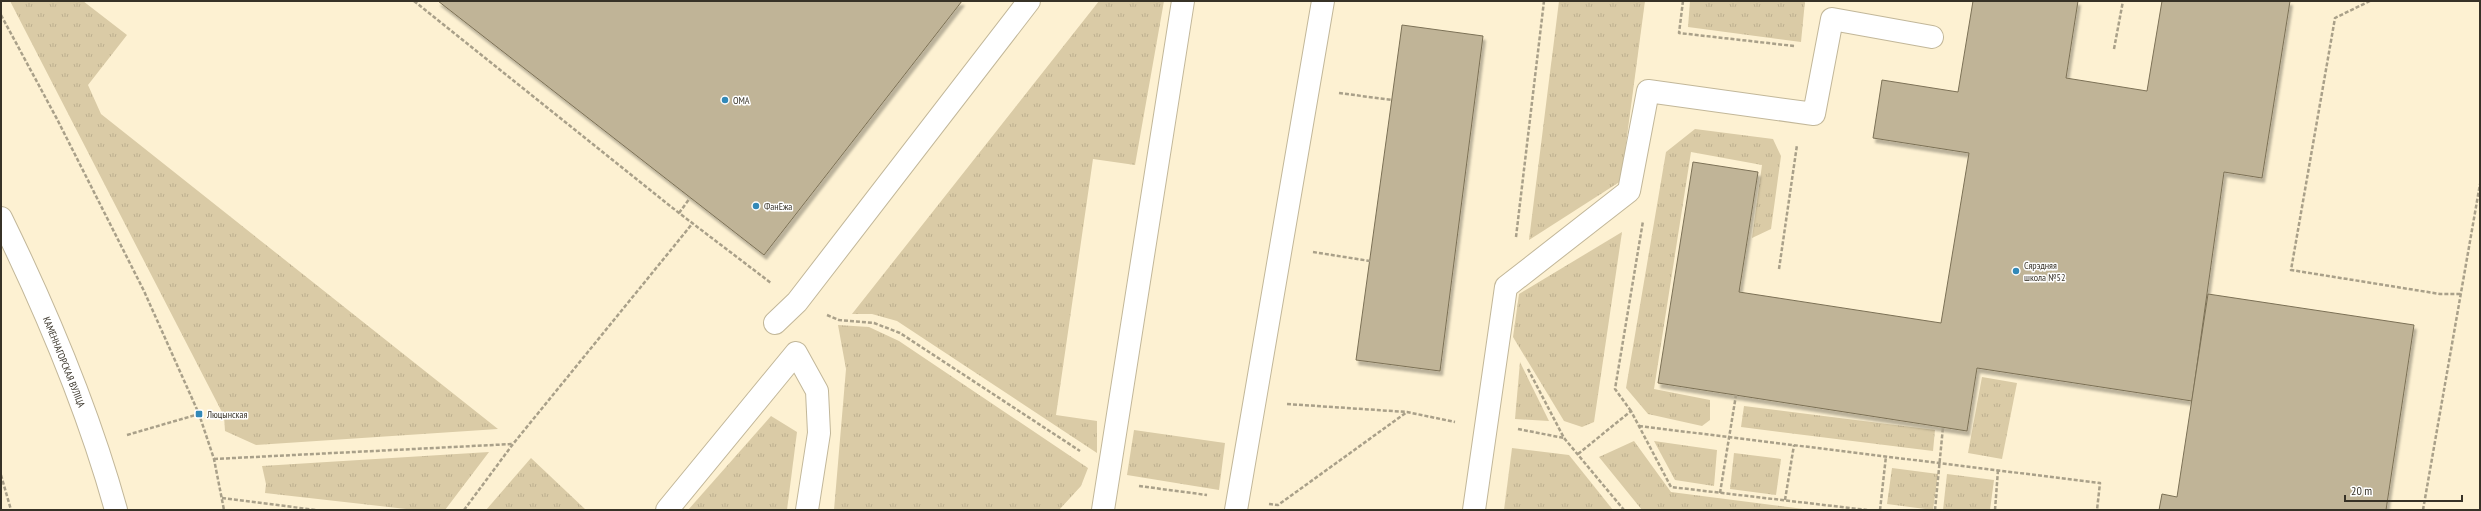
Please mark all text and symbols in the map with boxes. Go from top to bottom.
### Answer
place label: ОМА [733,94,750,107]
marker: ОМА [720,95,730,105]
place label: ФанЕжа [764,200,792,213]
marker: ФанЕжа [751,201,761,211]
place label: Сярэдняя школа №52 [2024,259,2066,284]
marker: Сярэдняя школа №52 [2011,266,2021,276]
street label: КАМЕННАГОРСКАЯ ВУЛІЦА [40,315,88,410]
place label: Люцынская [206,408,247,421]
marker: Люцынская [194,409,204,419]
scale bar [2345,477,2462,503]
text: 20 m [2351,483,2372,498]

